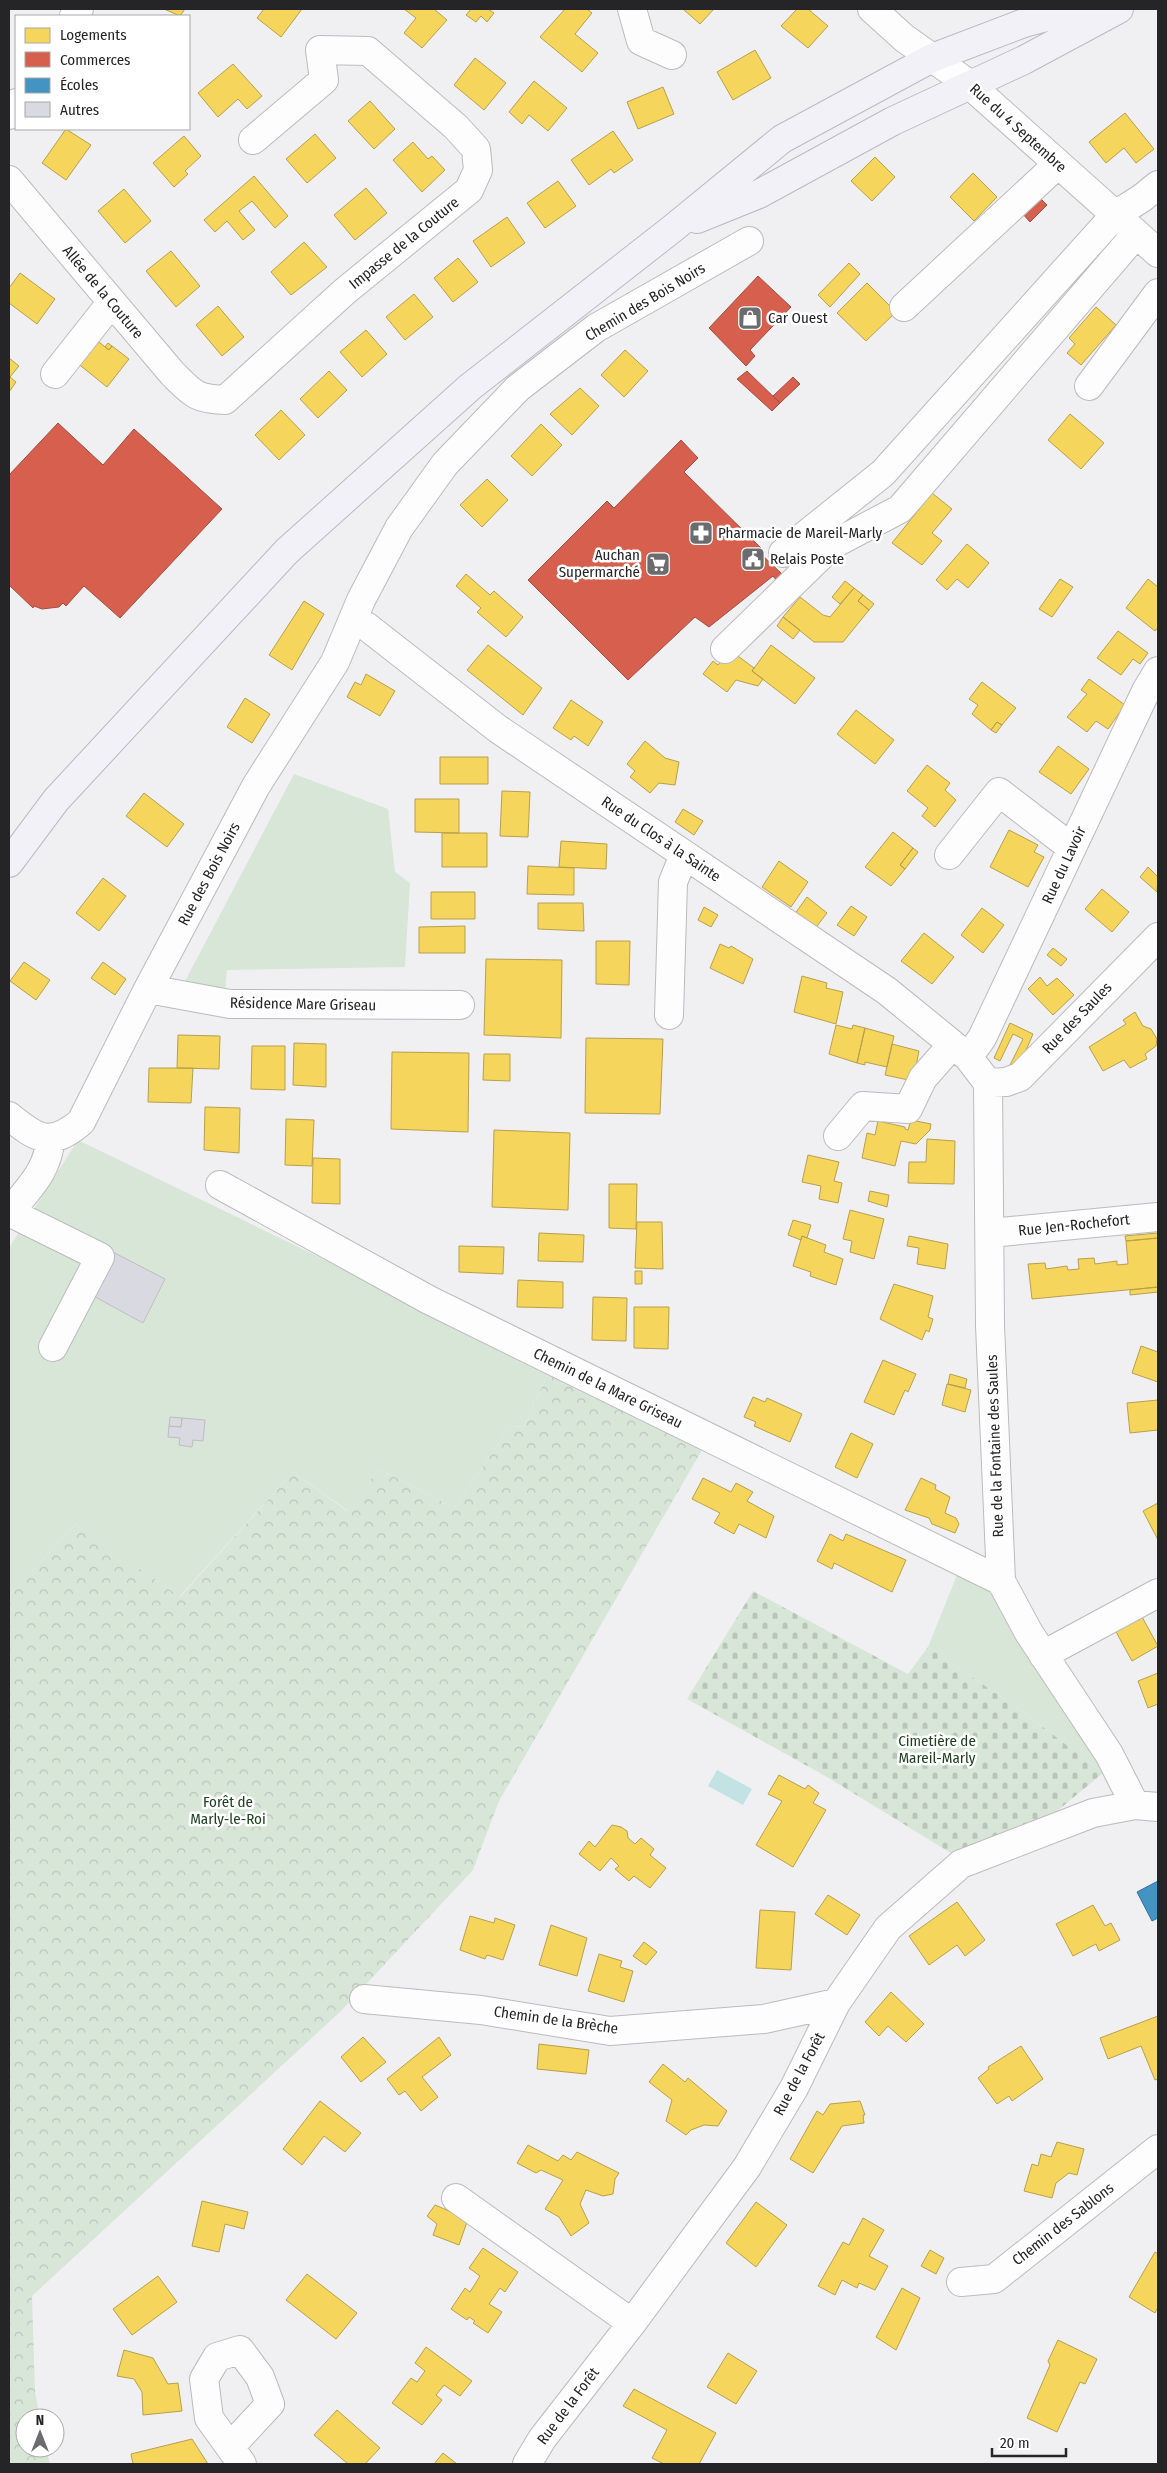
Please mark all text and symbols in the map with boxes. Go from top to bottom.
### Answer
legend [15,15,190,130]
text: Logements [60,26,127,44]
text: Commerces [60,51,130,69]
text: Écoles [60,76,98,94]
street label: Rue du 4 Septembre [966,80,1070,176]
text: Autres [60,101,99,119]
street label: Impasse de la Couture [346,193,462,293]
street label: Allée de la Couture [59,242,147,342]
street label: Chemin des Bois Noirs [582,259,708,345]
shop icon: Car Ouest [737,305,763,331]
place label: Car Ouest [768,309,828,327]
pharmacy icon: Pharmacie de Mareil-Marly [688,520,714,546]
place label: Pharmacie de Mareil-Marly [718,524,882,542]
place label: Auchan Supermarché [559,546,640,581]
public building icon: Relais Poste [740,546,766,572]
place label: Relais Poste [770,550,844,568]
supermarket icon: Auchan Supermarché [645,551,671,577]
street label: Rue du Clos à la Sainte [598,792,724,886]
street label: Rue des Bois Noirs [174,819,244,929]
street label: Rue du Lavoir [1038,823,1090,907]
street label: Rue des Saules [1038,978,1116,1058]
street label: Résidence Mare Griseau [230,994,376,1014]
street label: Rue Jen-Rochefort [1017,1210,1131,1240]
street label: Chemin de la Mare Griseau [531,1344,685,1432]
street label: Rue de la Fontaine des Saules [983,1354,1007,1538]
park label: Cimetière de Mareil-Marly [898,1732,976,1767]
park label: Forêt de Marly-le-Roi [190,1793,266,1828]
street label: Chemin de la Brèche [493,2002,619,2038]
street label: Rue de la Forêt [770,2029,829,2119]
street label: Chemin des Sablons [1009,2179,1117,2269]
street label: Rue de la Forêt [533,2364,603,2448]
north arrow [15,2408,65,2458]
text: N [36,2412,44,2429]
scale bar [992,2426,1066,2458]
text: 20 m [1000,2434,1030,2452]

